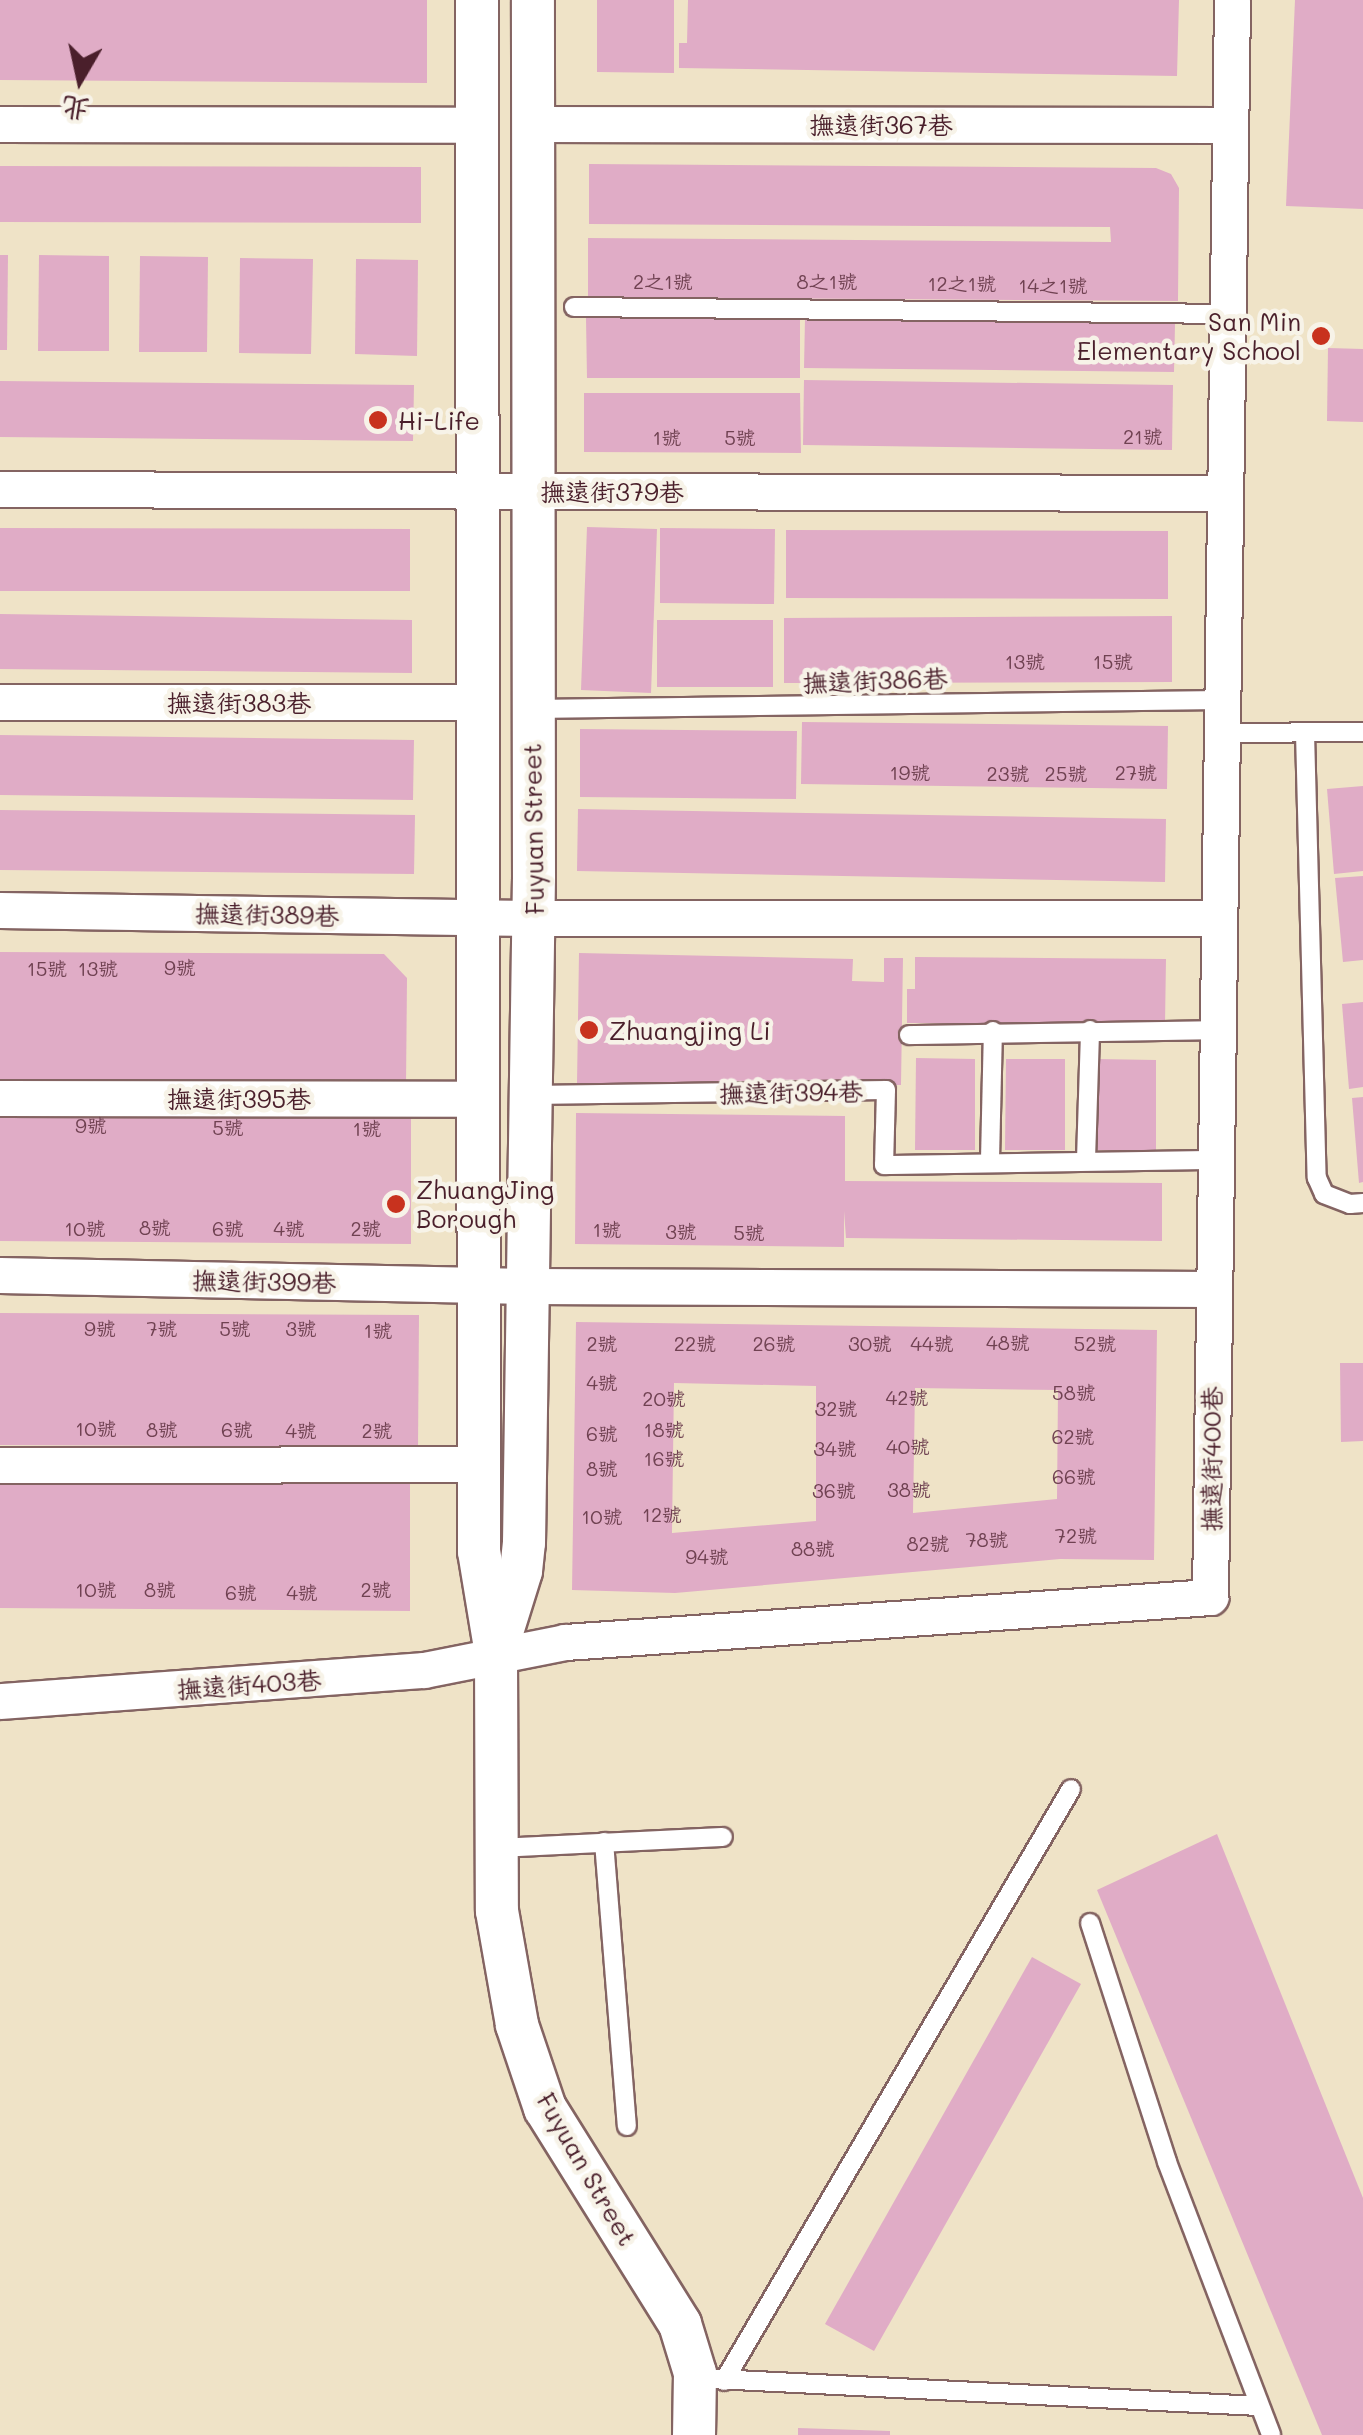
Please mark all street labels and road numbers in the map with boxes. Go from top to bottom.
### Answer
street label: 撫遠街367巷 [809,109,953,139]
street label: 撫遠街379巷 [540,476,684,506]
street label: 撫遠街386巷 [802,662,948,698]
street label: 撫遠街383巷 [167,687,311,717]
street label: Fuyuan Street [517,743,549,915]
street label: 撫遠街389巷 [194,898,340,930]
street label: 撫遠街394巷 [719,1076,863,1108]
street label: 撫遠街395巷 [167,1083,311,1113]
street label: 撫遠街399巷 [192,1265,336,1297]
street label: 撫遠街400巷 [1196,1386,1226,1532]
street label: 撫遠街403巷 [176,1664,322,1704]
street label: Fuyuan Street [531,2087,643,2251]

